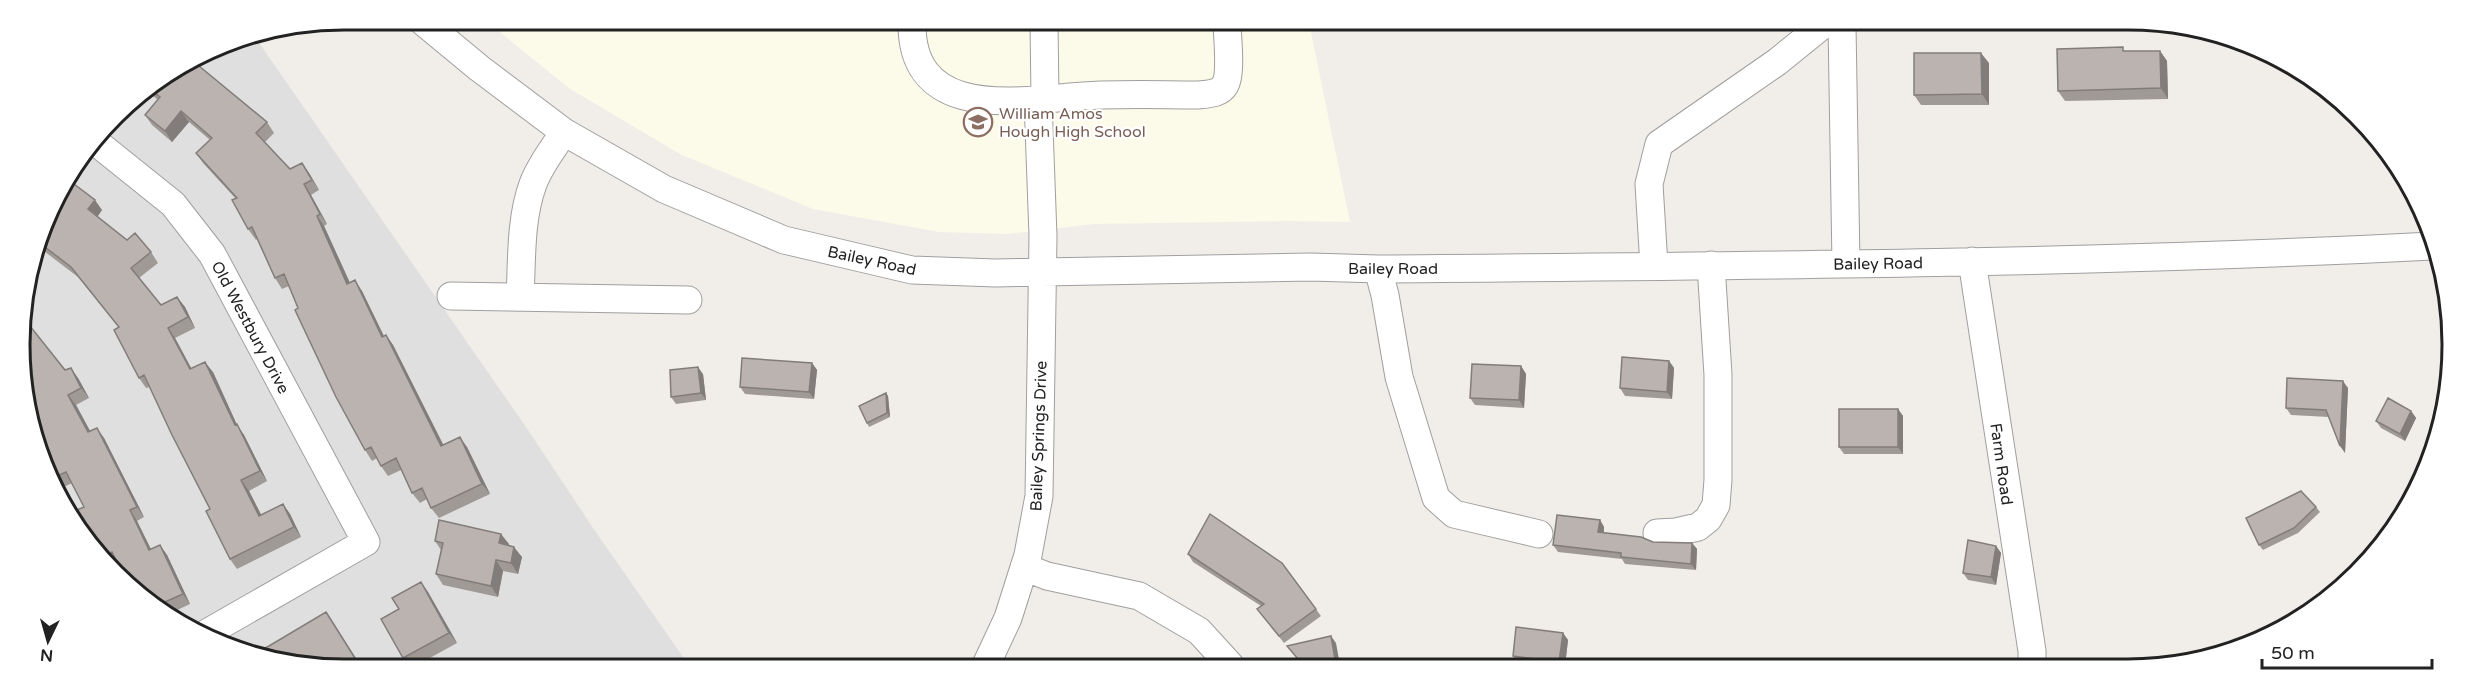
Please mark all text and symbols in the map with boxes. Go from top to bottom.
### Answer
place label: William Amos Hough High School [999,104,1146,142]
school or university icon: William Amos Hough High School [962,106,994,138]
street label: Bailey Road [826,242,918,280]
street label: Bailey Road [1833,253,1923,275]
street label: Old Westbury Drive [207,258,294,397]
street label: Bailey Road [1348,259,1438,279]
street label: Bailey Springs Drive [1026,360,1052,512]
street label: Farm Road [1985,422,2017,506]
north arrow [18,611,78,671]
scale bar [2262,632,2432,670]
text: 50 m [2271,642,2315,664]
text: N [40,644,54,665]

